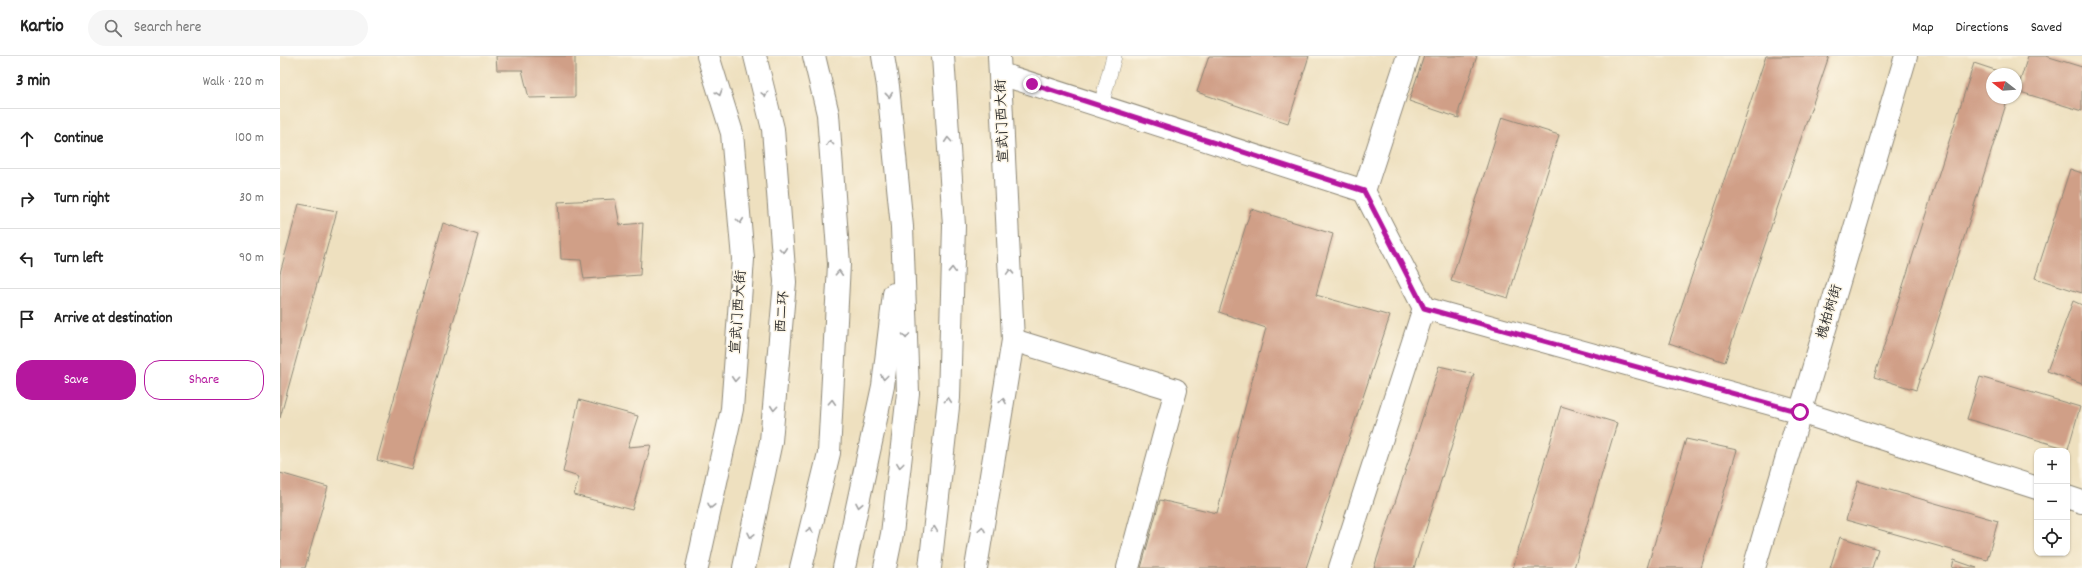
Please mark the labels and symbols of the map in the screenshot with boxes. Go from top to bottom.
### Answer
north arrow [1986,68,2022,104]
route end [1023,75,1041,93]
street label: 宣武门西大街 [992,79,1014,163]
one-way arrow [714,90,723,97]
one-way arrow [760,91,768,97]
one-way arrow [884,91,893,98]
one-way arrow [944,137,953,143]
one-way arrow [826,140,835,146]
one-way arrow [735,218,744,224]
one-way arrow [778,247,787,253]
one-way arrow [948,267,957,273]
street label: 宣武门西大街 [726,269,752,355]
one-way arrow [1006,269,1014,275]
one-way arrow [834,270,843,276]
street label: 槐柏树街 [1812,282,1848,342]
street label: 西二环 [771,290,795,334]
one-way arrow [902,333,910,339]
one-way arrow [880,374,889,380]
one-way arrow [730,376,739,382]
one-way arrow [944,397,953,403]
one-way arrow [998,398,1007,404]
one-way arrow [827,399,836,405]
route start [1791,403,1809,421]
one-way arrow [769,405,778,411]
one-way arrow [896,462,905,468]
one-way arrow [855,502,863,508]
one-way arrow [707,503,715,509]
one-way arrow [930,526,939,532]
one-way arrow [977,526,986,533]
one-way arrow [806,527,814,533]
one-way arrow [747,532,755,539]

